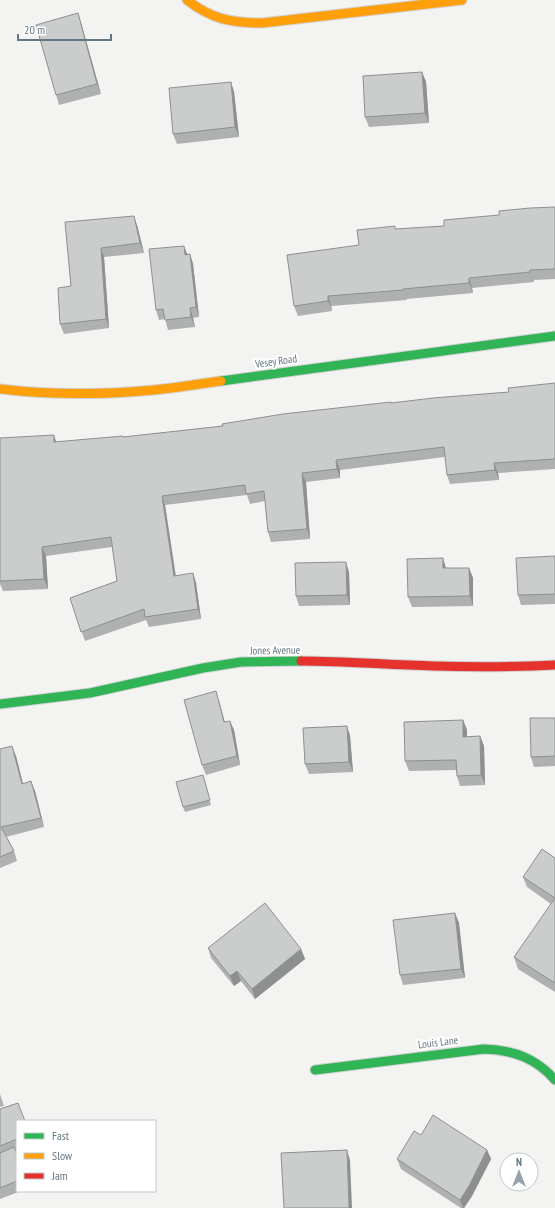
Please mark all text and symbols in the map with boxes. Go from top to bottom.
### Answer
scale bar [18,16,111,42]
text: 20 m [24,22,45,37]
street label: Vesey Road [253,351,298,371]
street label: Jones Avenue [249,643,301,657]
street label: Louis Lane [417,1033,459,1051]
legend [16,1120,156,1192]
text: Fast [52,1128,70,1143]
text: Slow [52,1148,73,1163]
north arrow [499,1152,539,1192]
text: N [516,1155,522,1169]
text: Jam [51,1168,68,1183]

